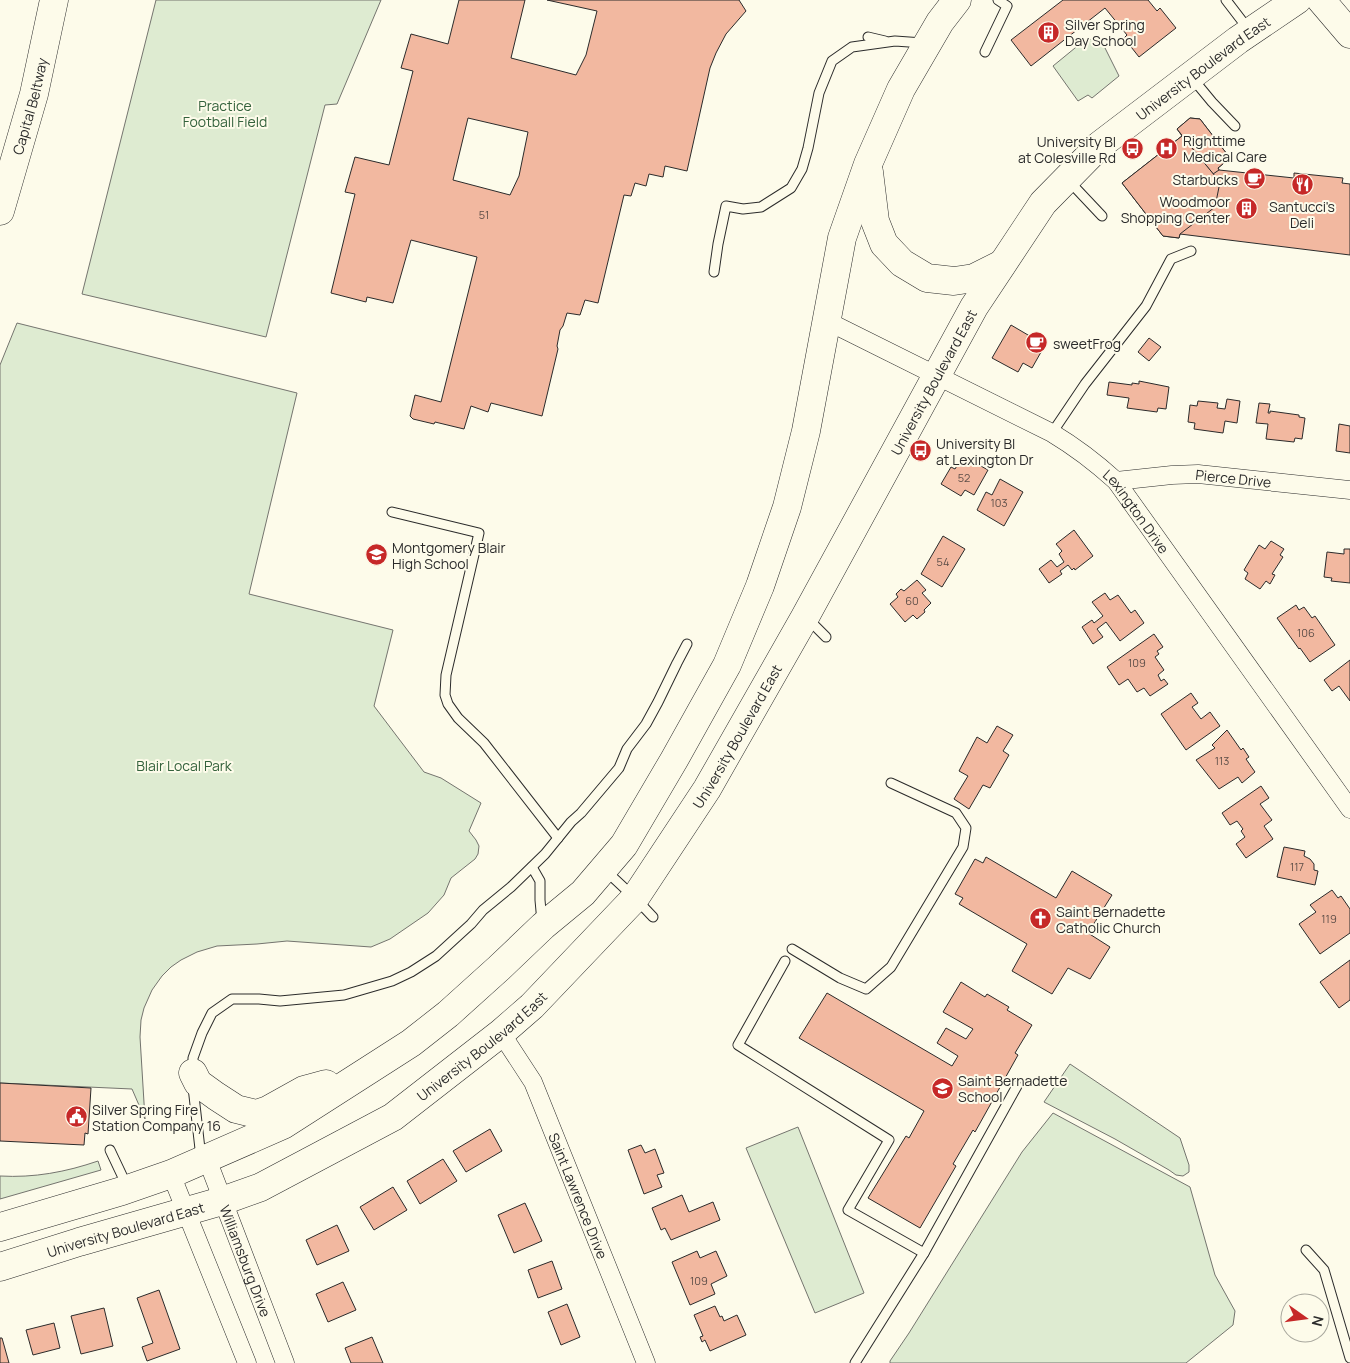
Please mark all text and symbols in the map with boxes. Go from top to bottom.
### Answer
street label: University Boulevard East [1132,11,1274,124]
place label: Silver Spring Day School [1065,15,1145,50]
building icon: Silver Spring Day School [1037,20,1061,44]
street label: Capital Beltway [7,55,51,157]
park label: Practice Football Field [183,96,267,131]
place label: Righttime Medical Care [1183,131,1267,166]
place label: University Bl at Colesville Rd [1018,132,1116,167]
hospital icon: Righttime Medical Care [1155,136,1179,160]
bus stop icon: University Bl at Colesville Rd [1120,137,1144,161]
cafe icon: Starbucks [1242,167,1266,191]
place label: Starbucks [1172,170,1238,189]
restaurant icon: Santucci's Deli [1290,172,1314,196]
place label: Woodmoor Shopping Center [1121,192,1230,227]
building icon: Woodmoor Shopping Center [1234,197,1258,221]
place label: Santucci's Deli [1269,197,1335,232]
house number: 51 [479,207,489,222]
street label: University Boulevard East [886,305,981,458]
cafe icon: sweetFrog [1025,331,1049,355]
place label: sweetFrog [1053,334,1121,353]
place label: University Bl at Lexington Dr [936,434,1034,469]
bus stop icon: University Bl at Lexington Dr [908,439,932,463]
street label: Pierce Drive [1195,464,1272,491]
street label: Lexington Drive [1099,465,1174,557]
house number: 52 [958,470,970,485]
house number: 103 [990,495,1008,510]
place label: Montgomery Blair High School [392,538,506,573]
school or university icon: Montgomery Blair High School [364,543,388,567]
house number: 54 [937,554,949,569]
house number: 60 [905,593,919,608]
house number: 106 [1297,625,1315,640]
house number: 109 [1128,655,1146,670]
street label: University Boulevard East [688,660,786,812]
house number: 113 [1215,753,1229,768]
park label: Blair Local Park [136,756,233,775]
house number: 117 [1290,859,1304,874]
place label: Saint Bernadette Catholic Church [1056,902,1165,937]
church icon: Saint Bernadette Catholic Church [1028,907,1052,931]
house number: 119 [1321,911,1337,926]
street label: University Boulevard East [412,987,551,1105]
place label: Saint Bernadette School [958,1071,1067,1106]
school or university icon: Saint Bernadette School [930,1076,954,1100]
place label: Silver Spring Fire Station Company 16 [92,1100,221,1135]
public building icon: Silver Spring Fire Station Company 16 [64,1105,88,1129]
street label: Saint Lawrence Drive [545,1130,613,1262]
street label: University Boulevard East [44,1197,207,1261]
street label: Williamsburg Drive [216,1202,276,1319]
house number: 109 [690,1273,708,1288]
north arrow [1280,1293,1330,1343]
text: N [1308,1314,1329,1328]

